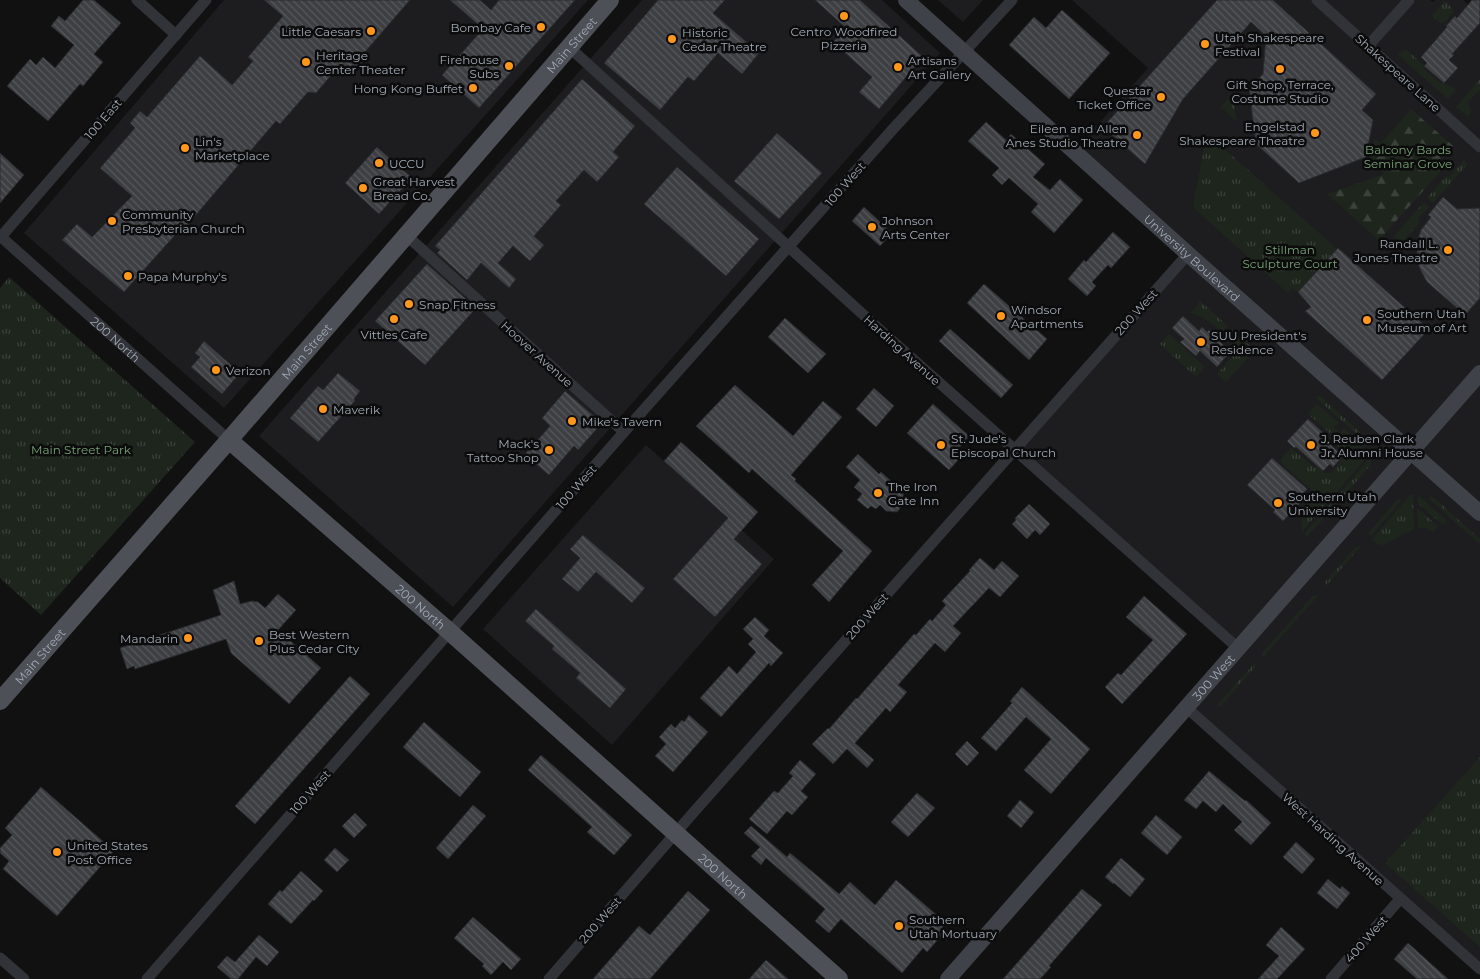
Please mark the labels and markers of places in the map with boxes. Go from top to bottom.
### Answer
marker: Centro Woodfired Pizzeria [838,10,850,22]
place label: Bombay Cafe [450,20,531,35]
marker: Bombay Cafe [535,21,547,33]
place label: Little Caesars [281,24,361,39]
place label: Centro Woodfired Pizzeria [791,24,897,53]
marker: Little Caesars [365,25,377,37]
place label: Historic Cedar Theatre [682,25,767,54]
place label: Utah Shakespeare Festival [1215,30,1324,59]
marker: Historic Cedar Theatre [666,33,678,45]
marker: Utah Shakespeare Festival [1199,38,1211,50]
place label: Heritage Center Theater [316,48,405,77]
place label: Firehouse Subs [439,52,499,81]
place label: Artisans Art Gallery [908,53,971,82]
marker: Heritage Center Theater [300,56,312,68]
marker: Firehouse Subs [503,60,515,72]
marker: Artisans Art Gallery [892,61,904,73]
marker: Gift Shop, Terrace, Costume Studio [1274,63,1286,75]
place label: Gift Shop, Terrace, Costume Studio [1226,77,1334,106]
place label: Hong Kong Buffet [354,81,463,96]
marker: Hong Kong Buffet [467,82,479,94]
place label: Questar Ticket Office [1077,83,1151,112]
marker: Questar Ticket Office [1155,91,1167,103]
place label: Engelstad Shakespeare Theatre [1179,119,1305,148]
place label: Eileen and Allen Anes Studio Theatre [1006,121,1127,150]
marker: Engelstad Shakespeare Theatre [1309,127,1321,139]
marker: Eileen and Allen Anes Studio Theatre [1131,129,1143,141]
place label: Lin's Marketplace [195,134,270,163]
marker: Lin's Marketplace [179,142,191,154]
place label: UCCU [389,156,425,171]
marker: UCCU [373,157,385,169]
place label: Great Harvest Bread Co. [373,174,455,203]
marker: Great Harvest Bread Co. [357,182,369,194]
place label: Community Presbyterian Church [122,207,245,236]
place label: Johnson Arts Center [881,213,950,242]
marker: Community Presbyterian Church [106,215,118,227]
marker: Johnson Arts Center [866,221,878,233]
place label: Randall L. Jones Theatre [1353,236,1438,265]
marker: Randall L. Jones Theatre [1442,244,1454,256]
place label: Papa Murphy's [138,269,227,284]
marker: Papa Murphy's [122,270,134,282]
place label: Snap Fitness [419,297,496,312]
marker: Snap Fitness [403,298,415,310]
place label: Windsor Apartments [1011,302,1084,331]
place label: Southern Utah Museum of Art [1377,306,1467,335]
marker: Windsor Apartments [995,310,1007,322]
marker: Vittles Cafe [388,313,400,325]
marker: Southern Utah Museum of Art [1361,314,1373,326]
place label: Vittles Cafe [360,327,428,342]
place label: SUU President's Residence [1211,328,1307,357]
marker: SUU President's Residence [1195,336,1207,348]
place label: Verizon [226,363,271,378]
marker: Verizon [210,364,222,376]
place label: Maverik [333,402,381,417]
marker: Maverik [317,403,329,415]
place label: Mike's Tavern [582,414,662,429]
marker: Mike's Tavern [566,415,578,427]
place label: St. Jude's Episcopal Church [951,431,1056,460]
place label: J. Reuben Clark Jr. Alumni House [1320,431,1423,460]
place label: Mack's Tattoo Shop [467,436,539,465]
marker: St. Jude's Episcopal Church [935,439,947,451]
marker: J. Reuben Clark Jr. Alumni House [1305,439,1317,451]
marker: Mack's Tattoo Shop [543,444,555,456]
place label: The Iron Gate Inn [888,479,939,508]
marker: The Iron Gate Inn [872,487,884,499]
place label: Southern Utah University [1288,489,1377,518]
marker: Southern Utah University [1272,497,1284,509]
place label: Best Western Plus Cedar City [269,627,360,656]
place label: Mandarin [120,631,178,646]
marker: Mandarin [182,632,194,644]
marker: Best Western Plus Cedar City [253,635,265,647]
place label: United States Post Office [67,838,148,867]
marker: United States Post Office [51,846,63,858]
place label: Southern Utah Mortuary [909,912,997,941]
marker: Southern Utah Mortuary [893,920,905,932]

